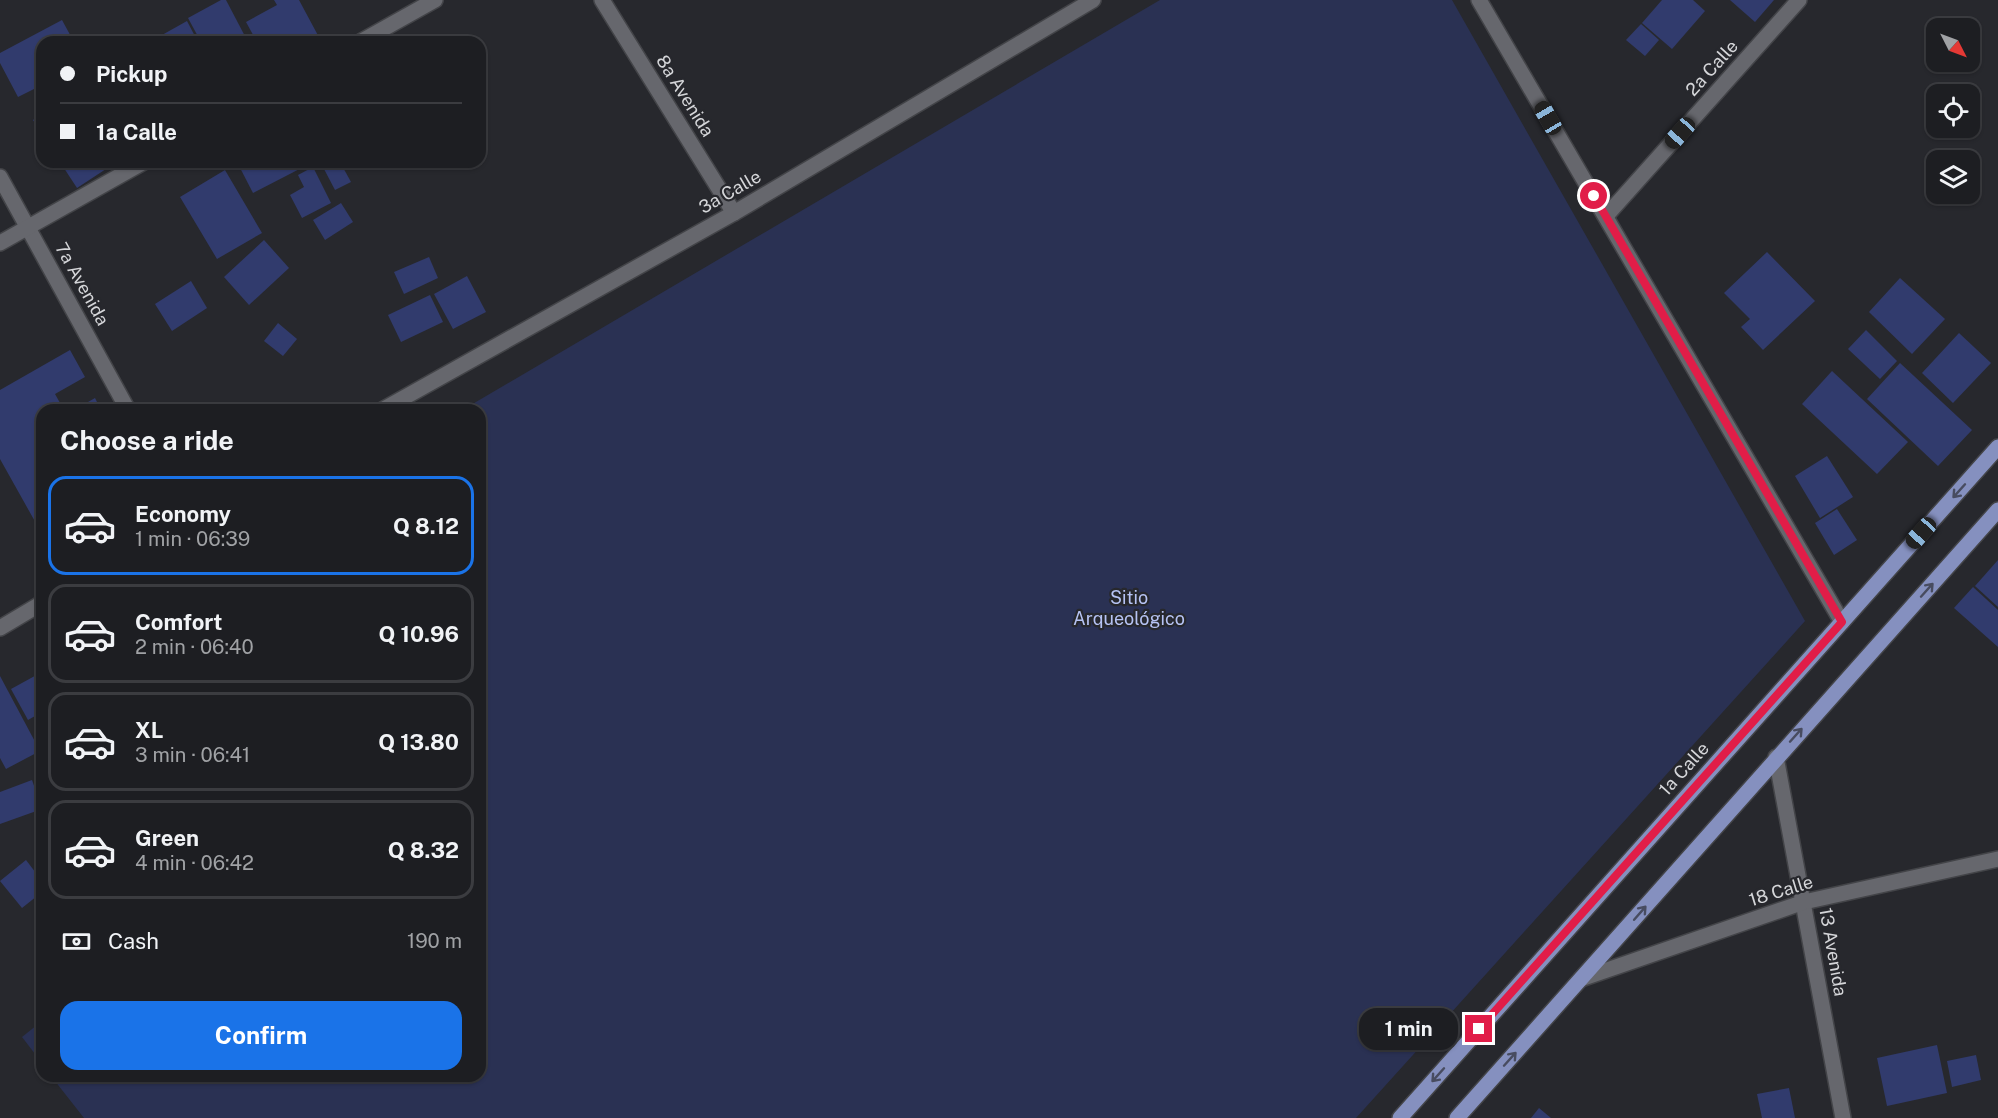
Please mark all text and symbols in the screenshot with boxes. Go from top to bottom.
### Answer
north arrow [1926,18,1980,72]
map controls [1926,18,1980,204]
street label: 2a Calle [1681,35,1742,100]
street label: 8a Avenida [652,51,719,140]
text: Pickup [96,61,167,87]
button: locate [1926,84,1980,138]
car [1531,98,1565,138]
car [1661,114,1699,152]
text: 1a Calle [96,119,177,145]
button: layers [1926,150,1980,204]
street label: 3a Calle [695,165,765,218]
route start [1580,182,1607,209]
street label: 7a Avenida [51,239,114,329]
text: Choose a ride [60,424,234,456]
one-way arrow [1952,483,1966,498]
icon: car [63,499,117,553]
text: Economy [135,501,231,527]
text: Q 8.12 [393,513,459,539]
car [1902,514,1940,552]
text: 1 min · 06:39 [135,527,250,551]
one-way arrow [1920,582,1934,597]
park label: Sitio Arqueológico [1073,587,1185,629]
icon: car [63,607,117,661]
text: Comfort [135,609,222,635]
text: Q 10.96 [379,621,459,647]
text: 2 min · 06:40 [135,635,254,659]
icon: car [63,715,117,769]
text: XL [135,717,163,743]
one-way arrow [1789,727,1803,742]
text: Q 13.80 [378,729,459,755]
street label: 1a Calle [1654,738,1713,800]
text: 3 min · 06:41 [135,743,250,767]
icon: car [63,823,117,877]
text: Green [135,825,199,851]
text: Q 8.32 [388,837,459,863]
text: 4 min · 06:42 [135,851,254,875]
street label: 18 Calle [1746,871,1815,910]
one-way arrow [1633,906,1647,921]
street label: 13 Avenida [1815,906,1852,998]
icon: cash [60,925,93,958]
text: Cash [108,928,159,954]
text: 190 m [407,929,462,953]
button: Confirm [60,1001,462,1070]
callout: 1 min [1359,1008,1458,1050]
route end [1465,1015,1492,1042]
text: 1 min [1384,1017,1433,1041]
one-way arrow [1503,1052,1517,1067]
one-way arrow [1431,1068,1445,1083]

